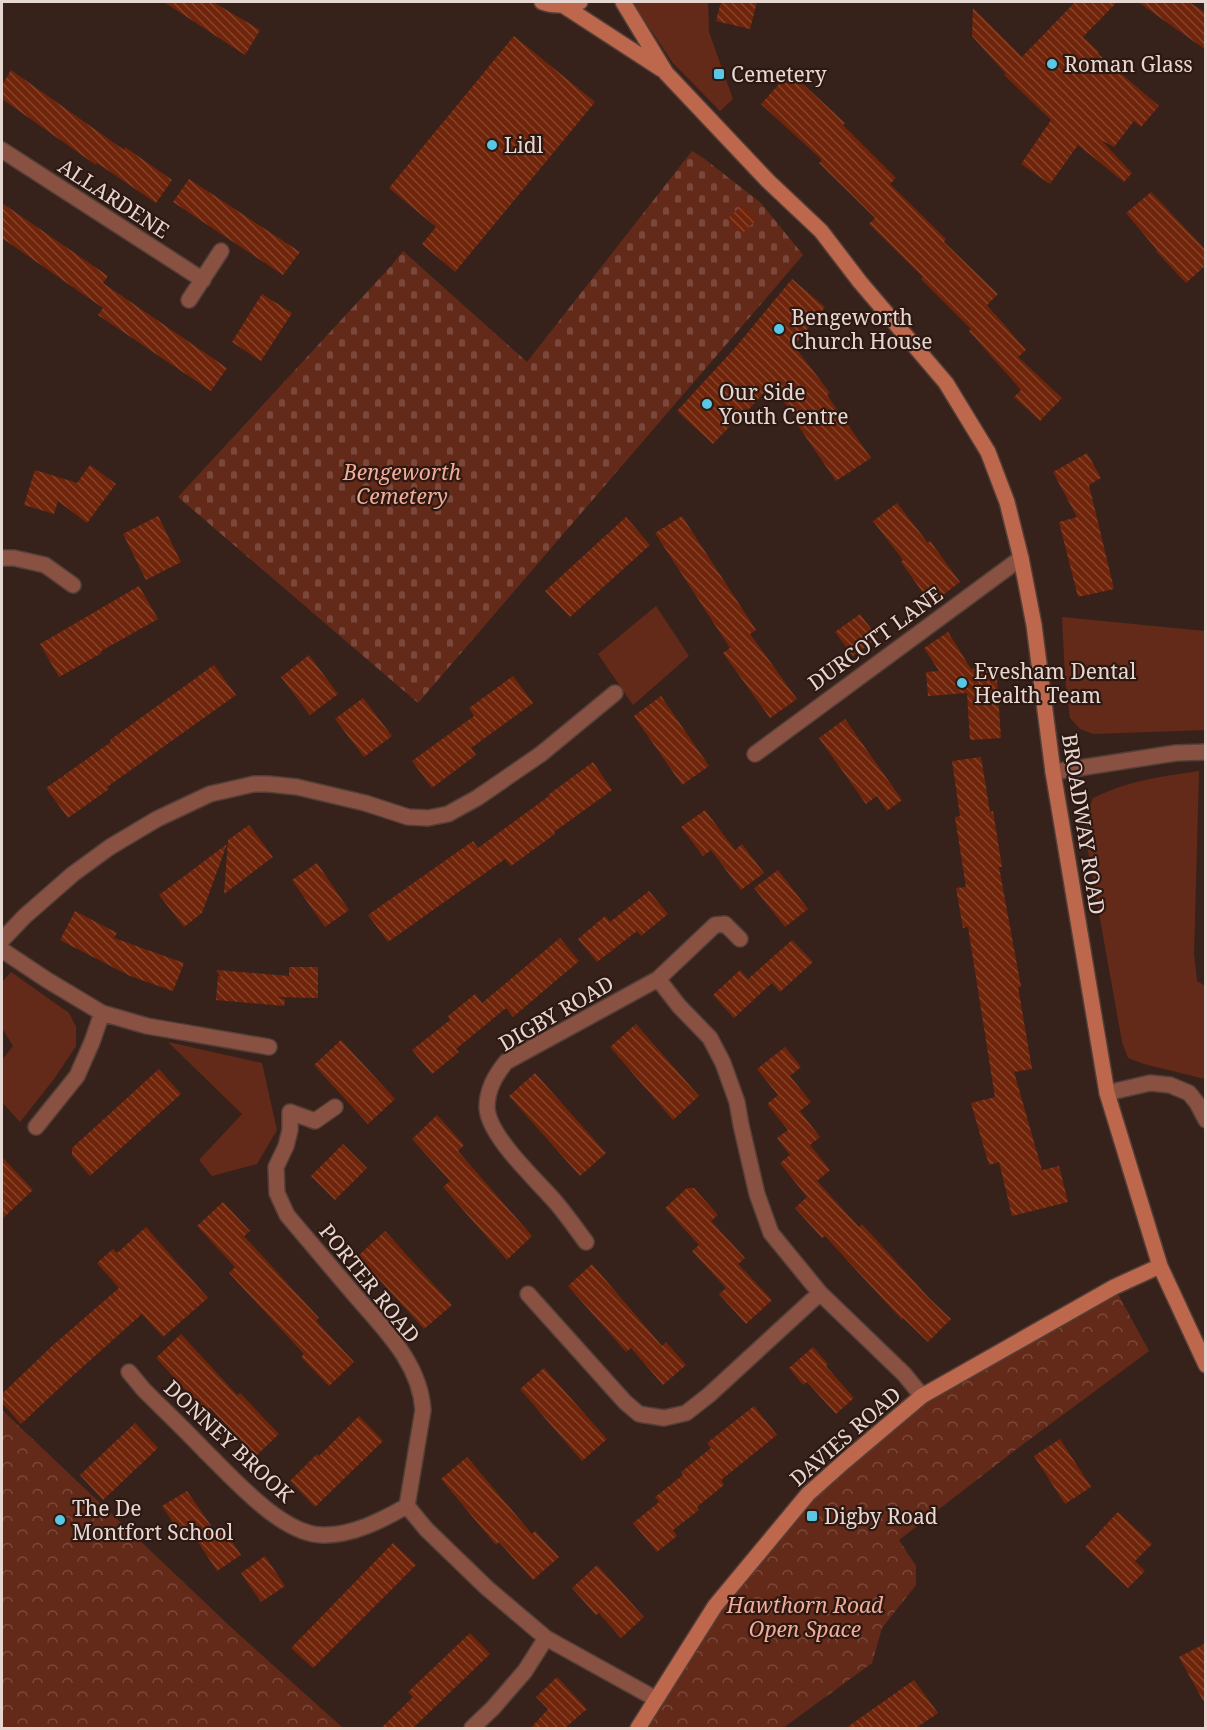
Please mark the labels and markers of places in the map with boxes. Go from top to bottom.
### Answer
place label: Roman Glass [1064,50,1193,78]
marker: Roman Glass [1045,57,1059,71]
place label: Cemetery [731,60,827,88]
marker: Cemetery [712,67,726,81]
place label: Lidl [504,131,544,159]
marker: Lidl [485,138,499,152]
place label: Bengeworth Church House [791,303,932,355]
marker: Bengeworth Church House [772,322,786,336]
place label: Our Side Youth Centre [718,378,849,430]
marker: Our Side Youth Centre [700,397,714,411]
place label: Evesham Dental Health Team [974,657,1137,709]
marker: Evesham Dental Health Team [955,676,969,690]
place label: The De Montfort School [72,1494,234,1546]
place label: Digby Road [824,1502,938,1530]
marker: Digby Road [805,1509,819,1523]
marker: The De Montfort School [53,1513,67,1527]

